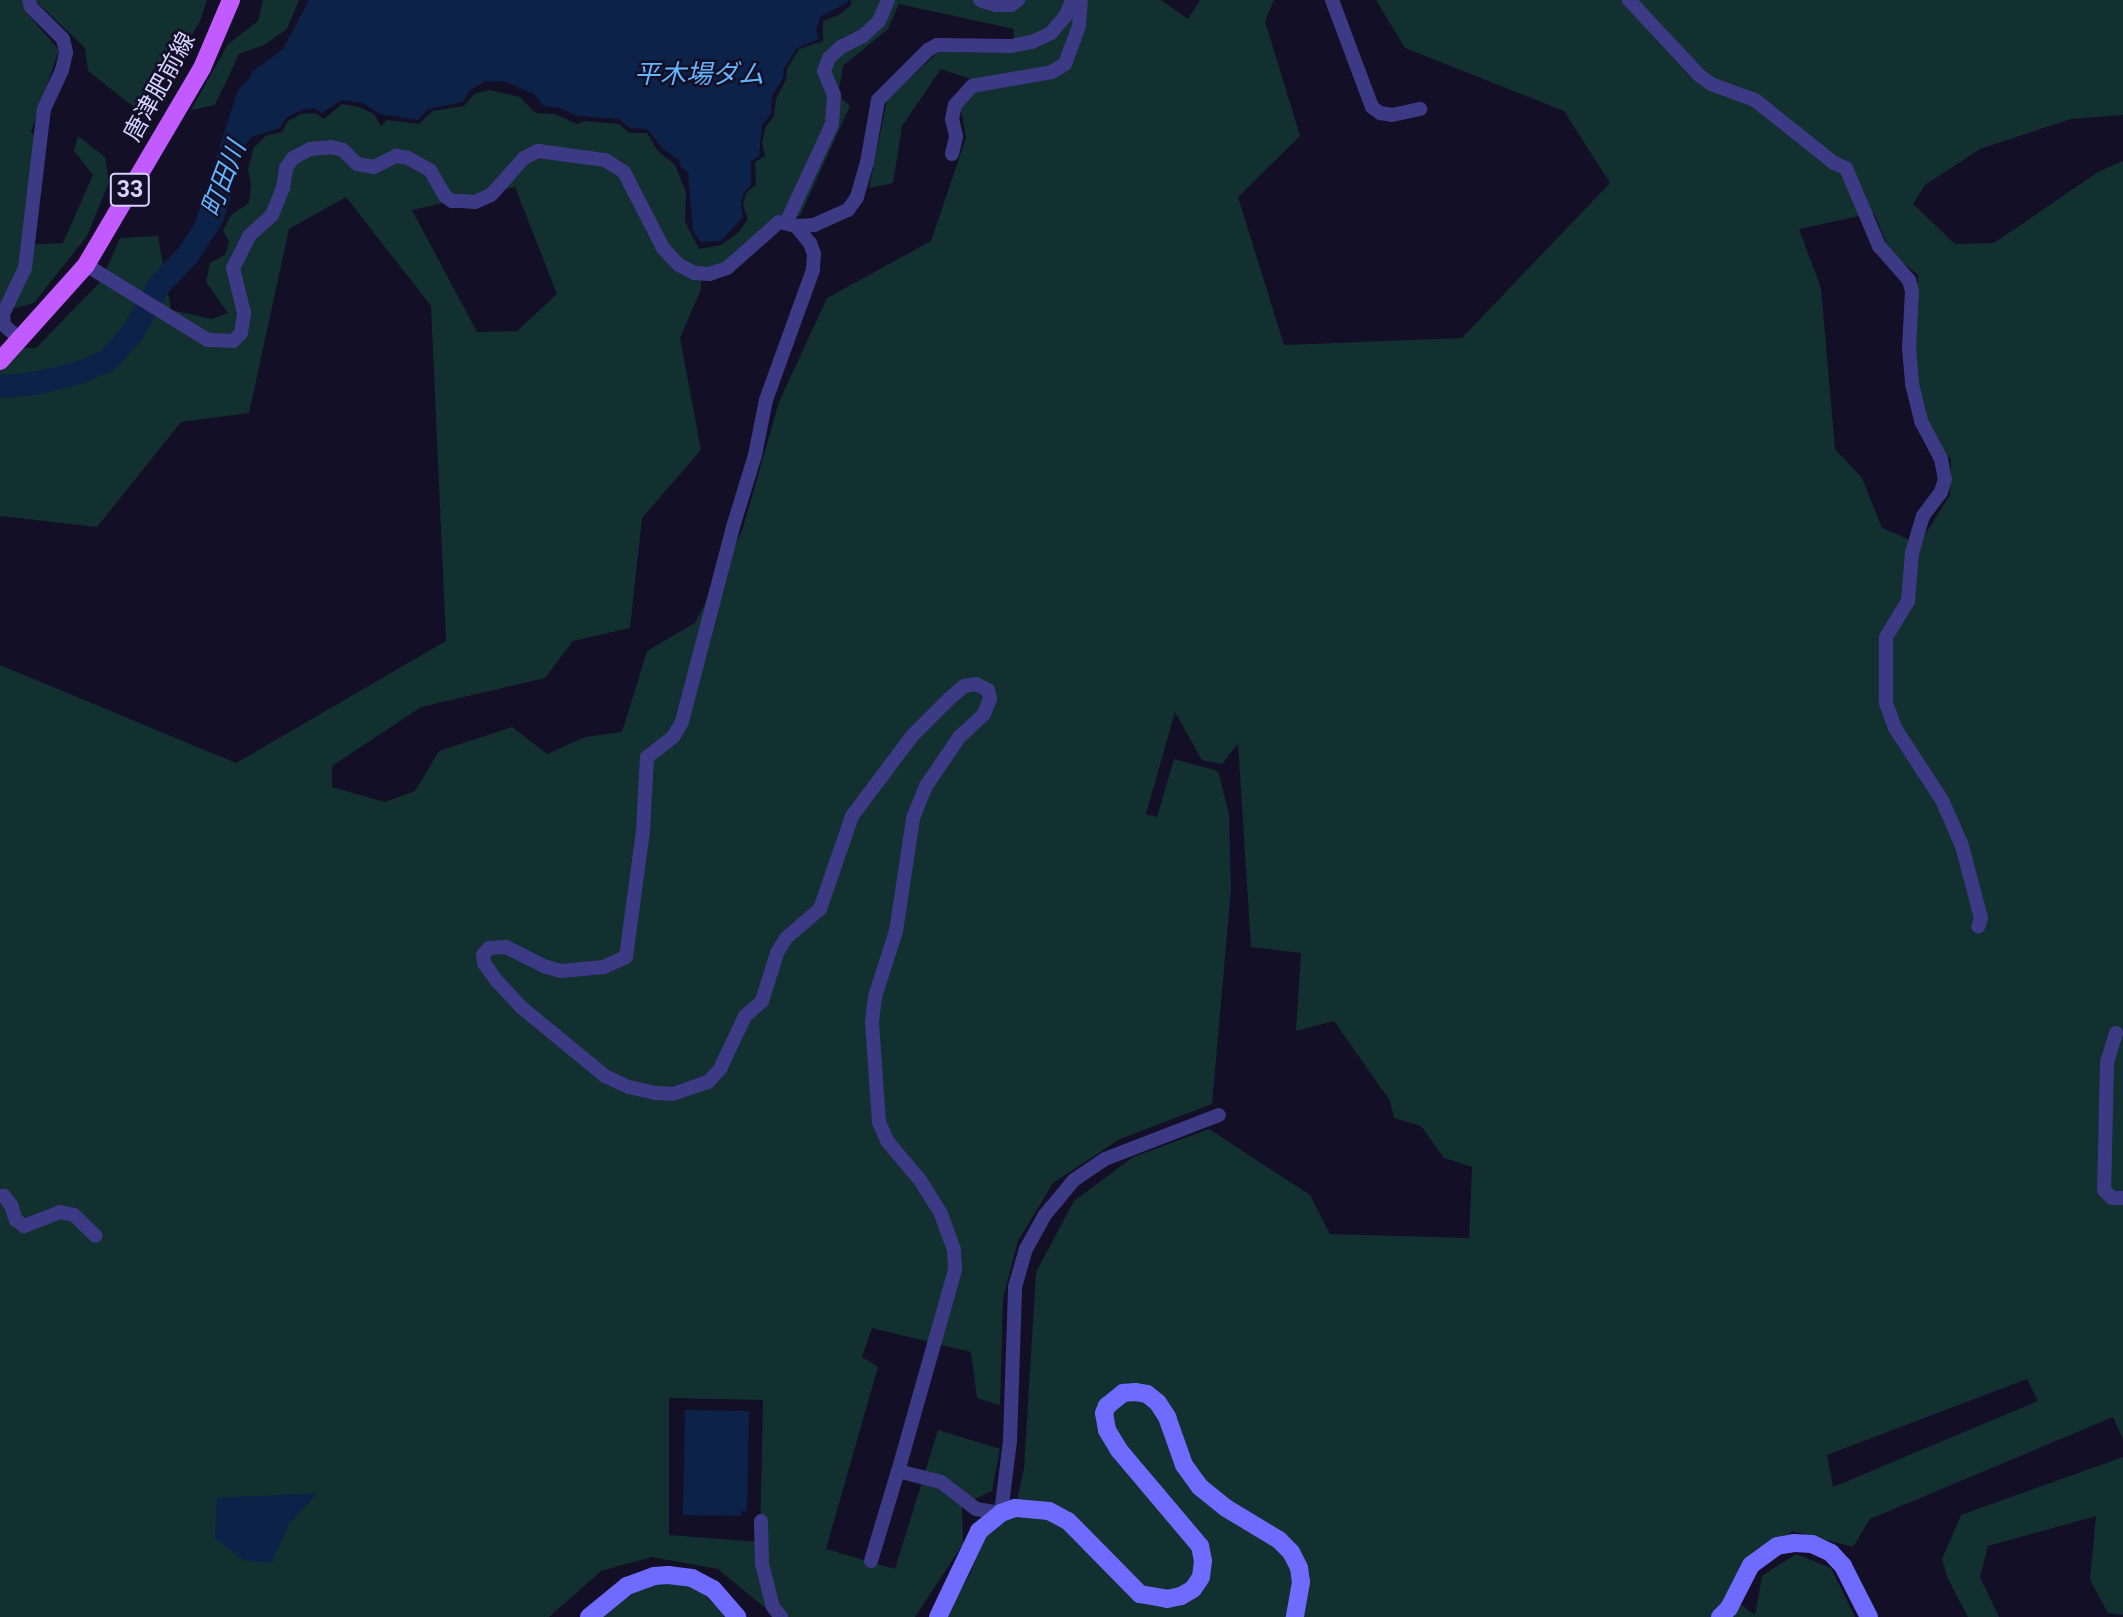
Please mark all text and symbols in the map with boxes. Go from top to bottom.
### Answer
street label: 唐津肥前線 [118,28,202,146]
water label: 平木場ダム [634,59,764,91]
water label: 町田川 [195,137,253,221]
road number: 33 [109,170,151,210]

